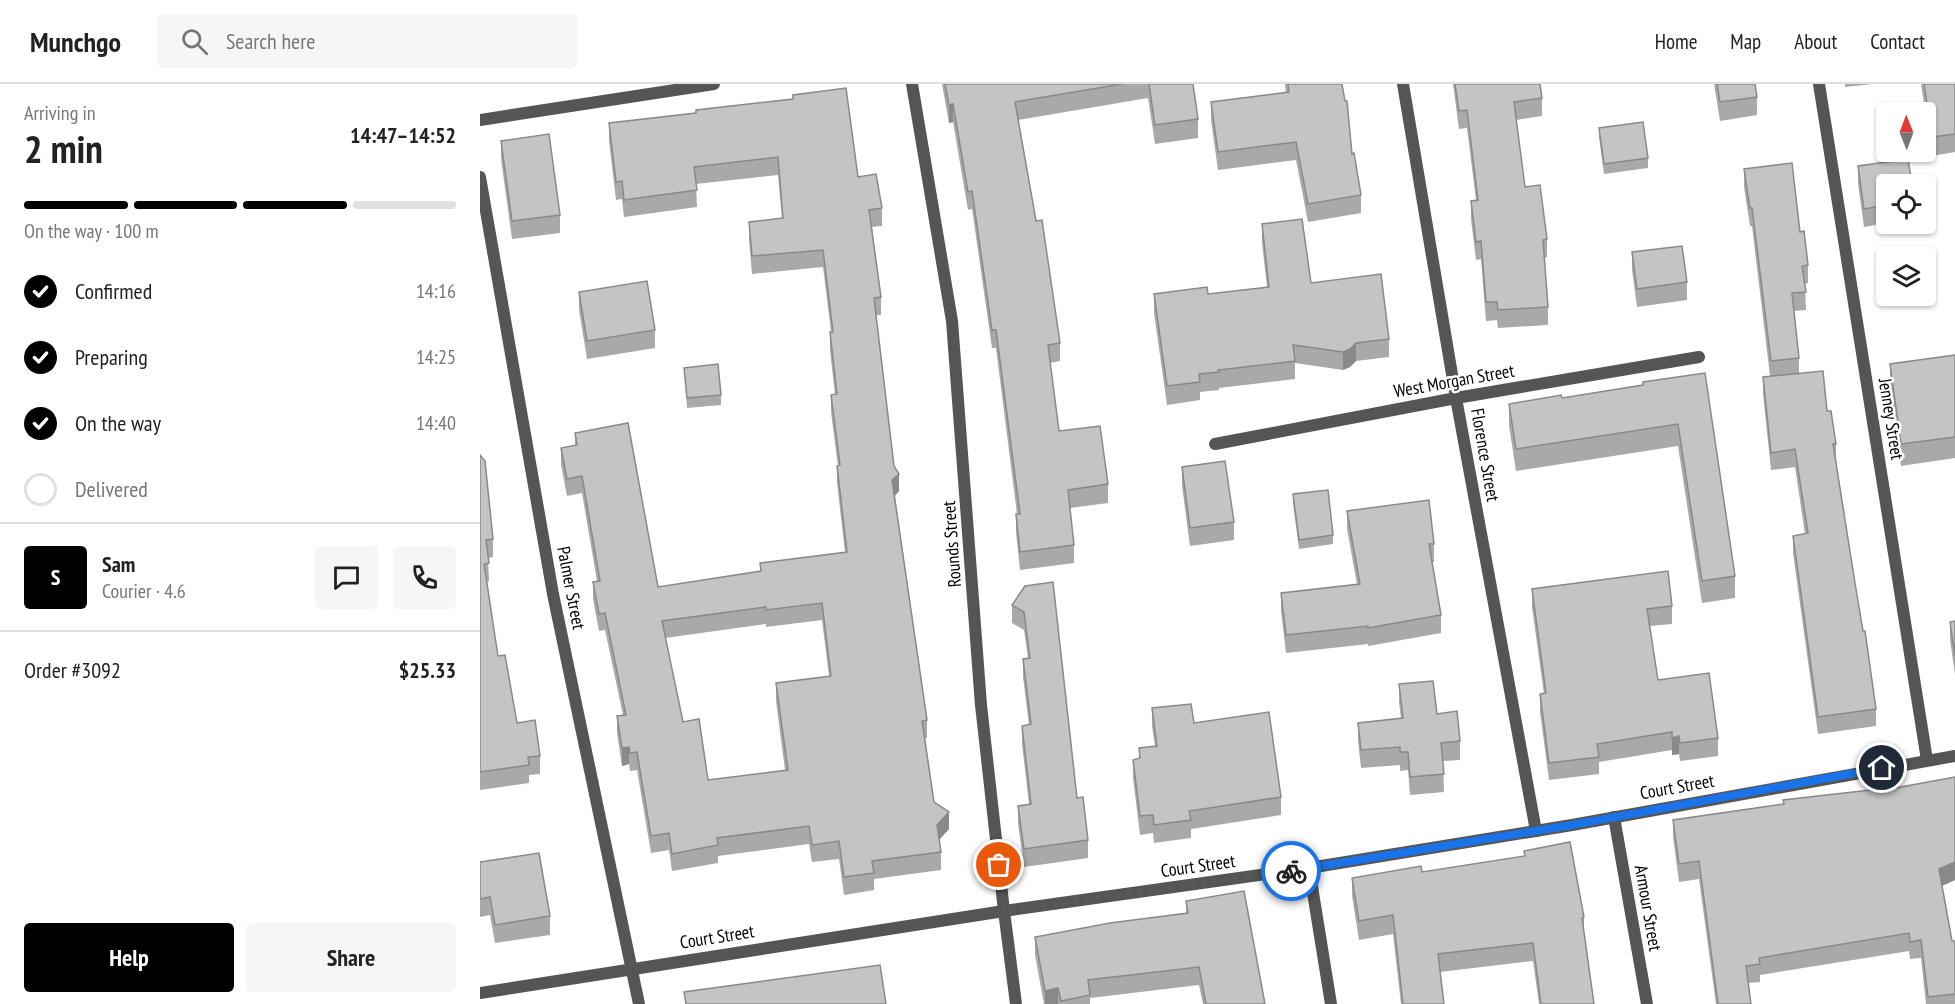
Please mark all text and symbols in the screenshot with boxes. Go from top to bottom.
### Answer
search box [157,14,577,68]
text: Munchgo [30,23,121,60]
icon: search [178,25,211,58]
text: Search here [226,27,315,55]
text: Home [1655,28,1697,55]
text: Map [1730,28,1761,55]
text: About [1794,28,1837,55]
text: Contact [1870,28,1925,55]
text: Arriving in [24,100,96,126]
north arrow [1876,102,1936,162]
map controls [1876,102,1936,306]
text: 14:47–14:52 [350,121,456,149]
text: 2 min [24,123,103,174]
button: locate [1876,174,1936,234]
text: On the way · 100 m [24,218,159,244]
button: layers [1876,246,1936,306]
icon: check [24,275,57,308]
text: Confirmed [75,277,152,305]
text: 14:16 [416,278,456,304]
icon: check [24,341,57,374]
text: Preparing [75,343,148,371]
text: 14:25 [416,344,456,370]
street label: West Morgan Street [1392,359,1516,402]
street label: Jenney Street [1874,376,1909,461]
street label: Florence Street [1466,406,1505,503]
icon: check [24,407,57,440]
text: On the way [75,409,161,437]
text: 14:40 [416,410,456,436]
text: Delivered [75,475,148,503]
street label: Rounds Street [937,500,966,588]
street label: Palmer Street [552,544,591,631]
button: chat [315,546,378,609]
button: phone [393,546,456,609]
text: Sam [102,550,135,578]
text: S [51,563,60,591]
text: Courier · 4.6 [102,578,186,604]
text: Order #3092 [24,656,121,684]
text: $25.33 [399,656,456,684]
pin [1856,742,1907,793]
icon: home [1865,751,1898,784]
street label: Court Street [1638,769,1716,804]
pin [973,839,1024,890]
courier [1261,841,1321,901]
icon: bag [982,848,1015,881]
street label: Court Street [1159,849,1237,882]
icon: bike [1275,855,1308,888]
street label: Armour Street [1630,863,1667,953]
street label: Court Street [678,919,756,954]
button: Help [24,923,234,992]
button: Share [246,923,456,992]

